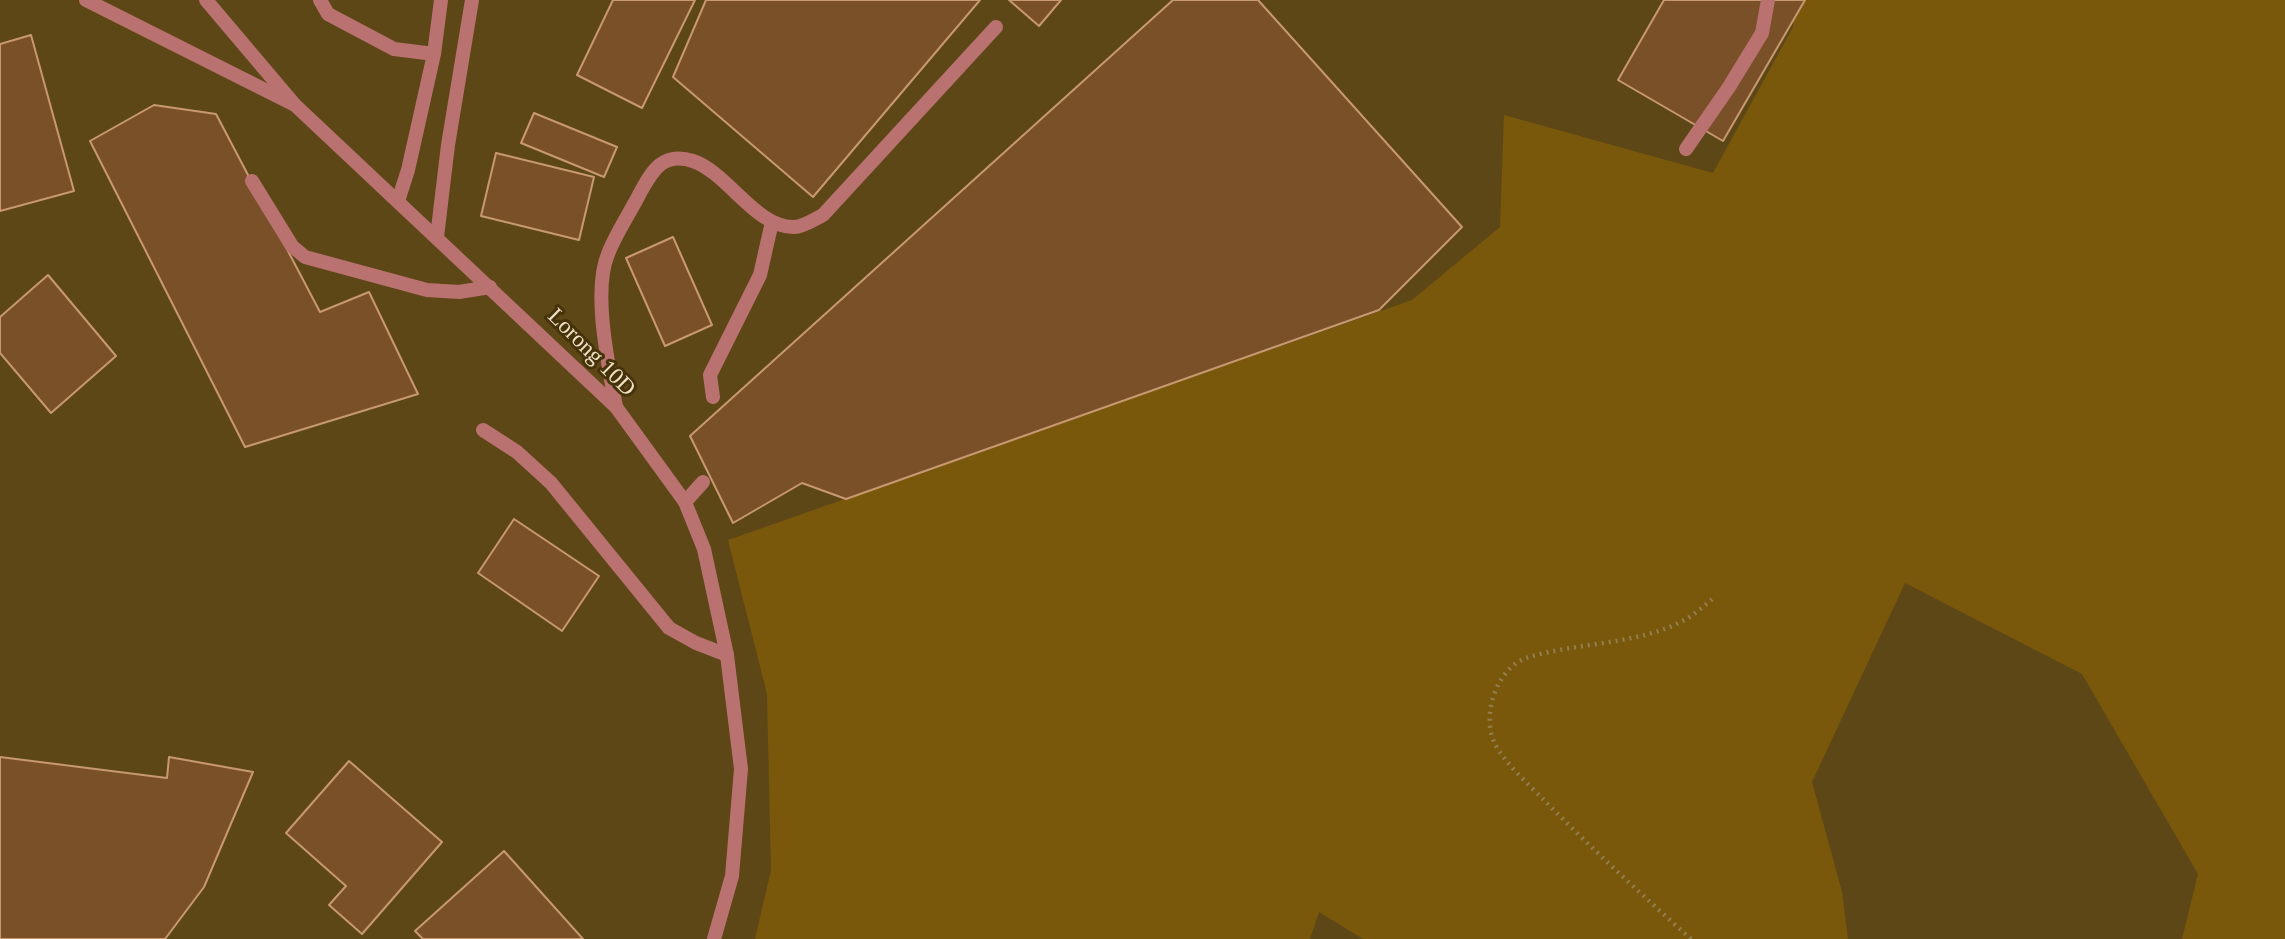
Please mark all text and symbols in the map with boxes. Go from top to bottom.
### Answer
street label: Lorong 10D [541,303,641,403]

